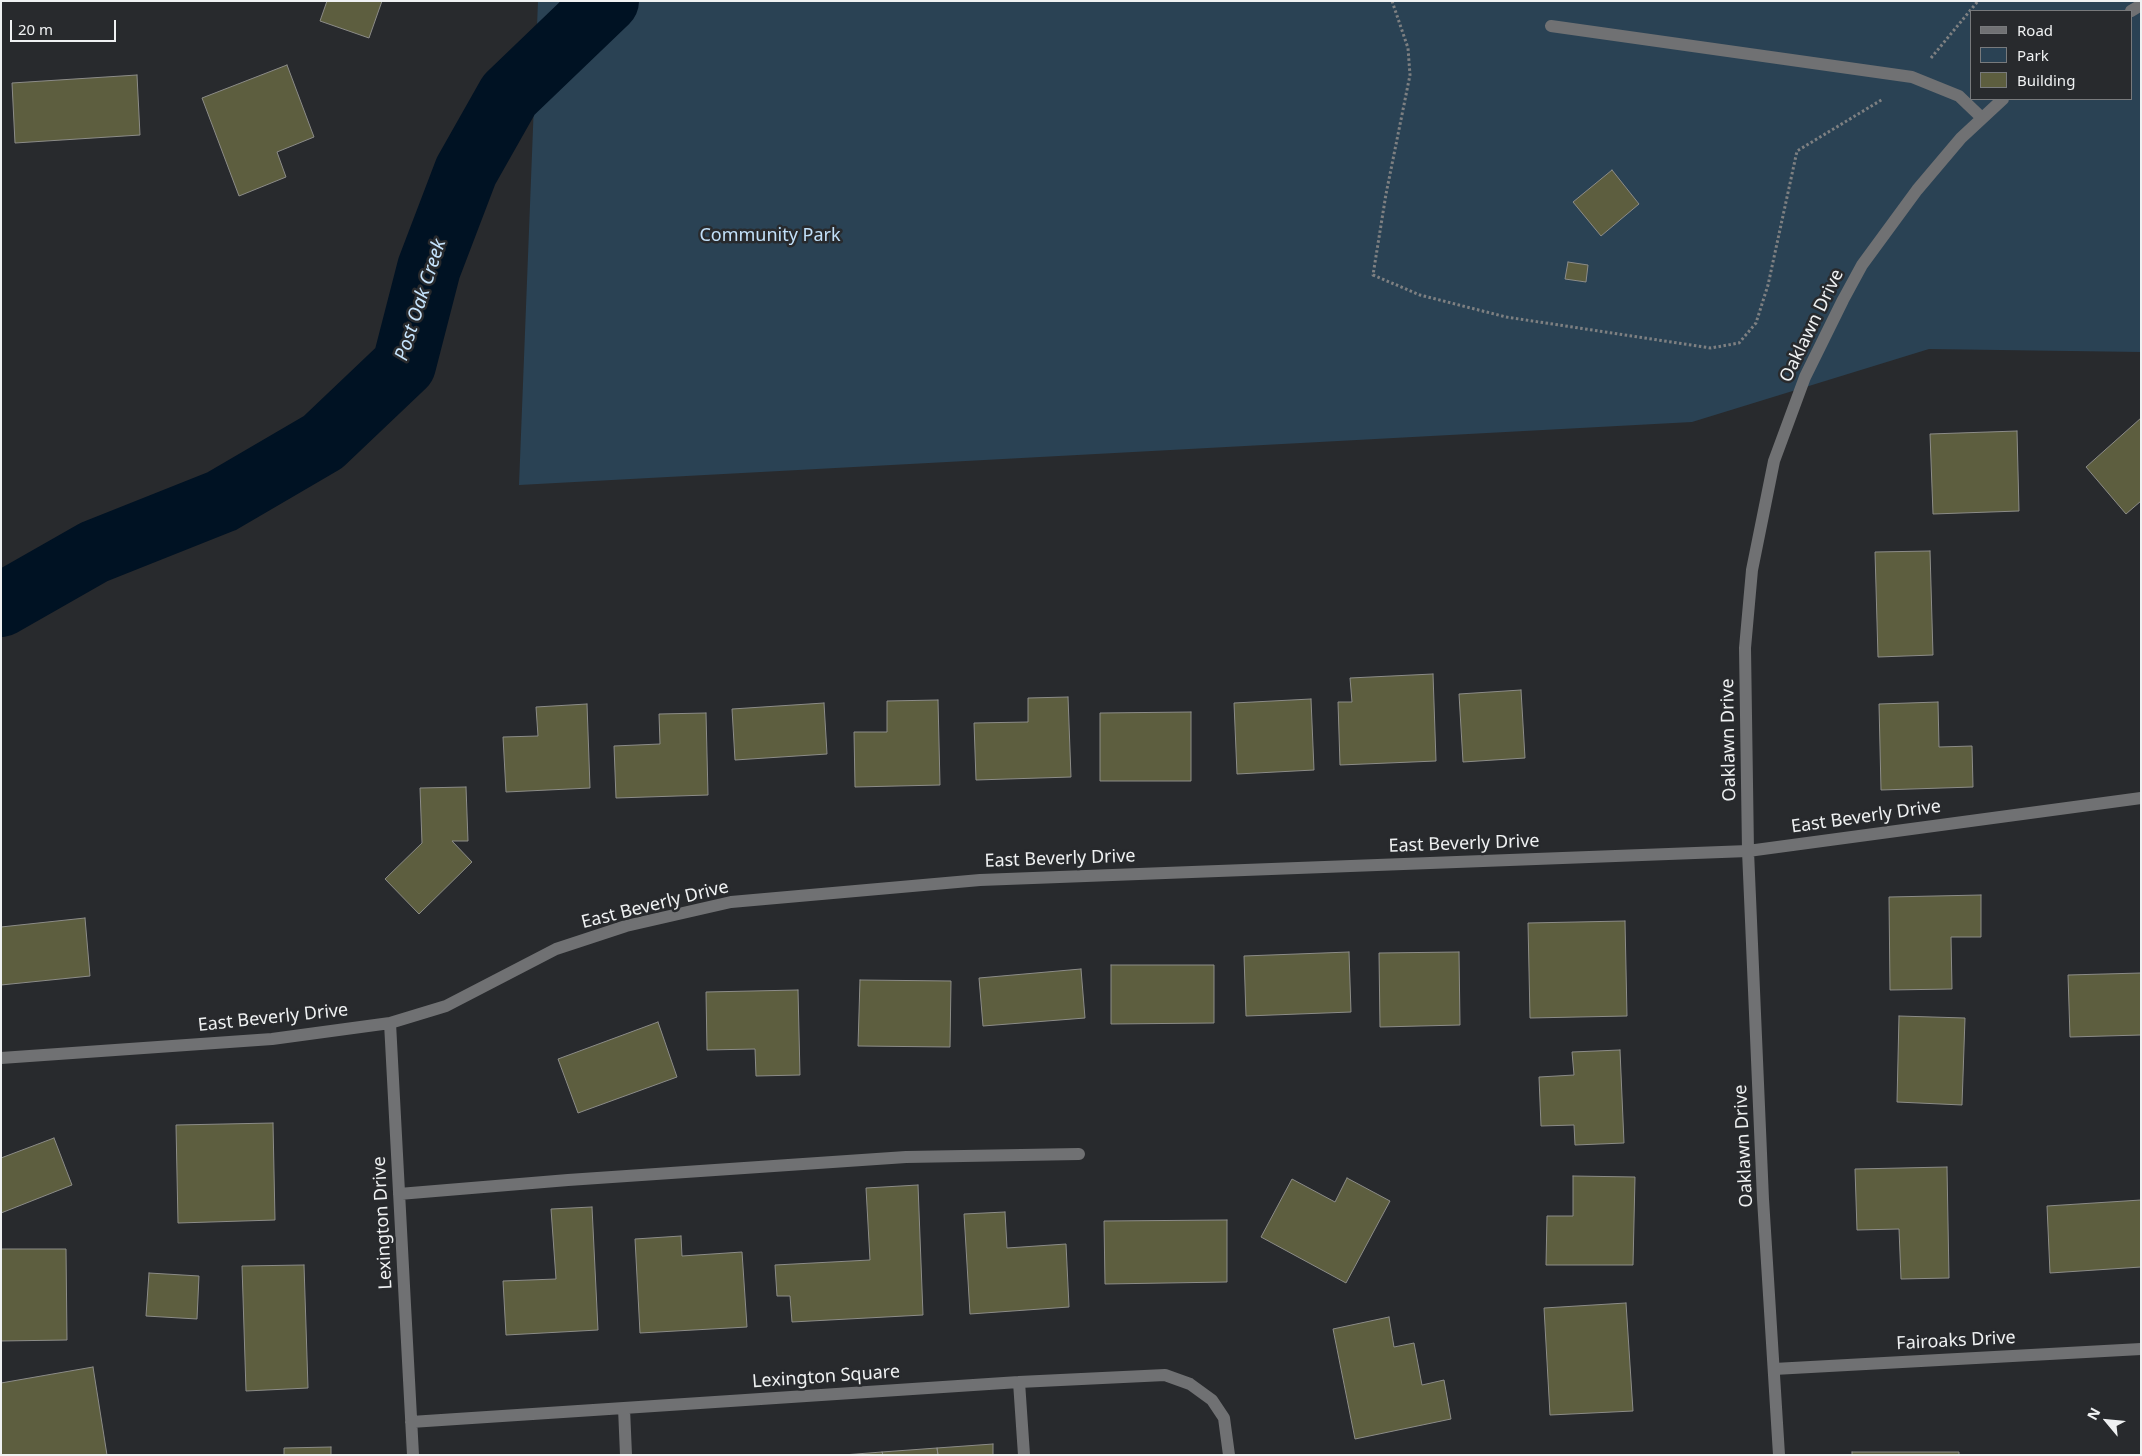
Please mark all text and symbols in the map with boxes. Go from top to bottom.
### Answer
scale bar [12,10,119,42]
legend [1970,10,2132,100]
text: 20 m [18,19,53,39]
text: Road [2017,20,2053,40]
text: Park [2017,45,2049,65]
text: Building [2017,70,2075,90]
park label: Community Park [699,225,841,247]
water label: Post Oak Creek [391,236,451,364]
street label: Oaklawn Drive [1775,266,1849,386]
street label: Oaklawn Drive [1717,678,1741,802]
street label: East Beverly Drive [1790,796,1942,838]
street label: East Beverly Drive [1388,831,1540,857]
street label: East Beverly Drive [984,846,1136,872]
street label: East Beverly Drive [579,876,731,934]
street label: East Beverly Drive [197,999,349,1037]
street label: Oaklawn Drive [1730,1084,1758,1208]
street label: Lexington Drive [369,1156,397,1290]
street label: Fairoaks Drive [1896,1327,2016,1355]
street label: Lexington Square [751,1361,901,1393]
north arrow [2082,1396,2132,1446]
text: N [2082,1404,2104,1423]

